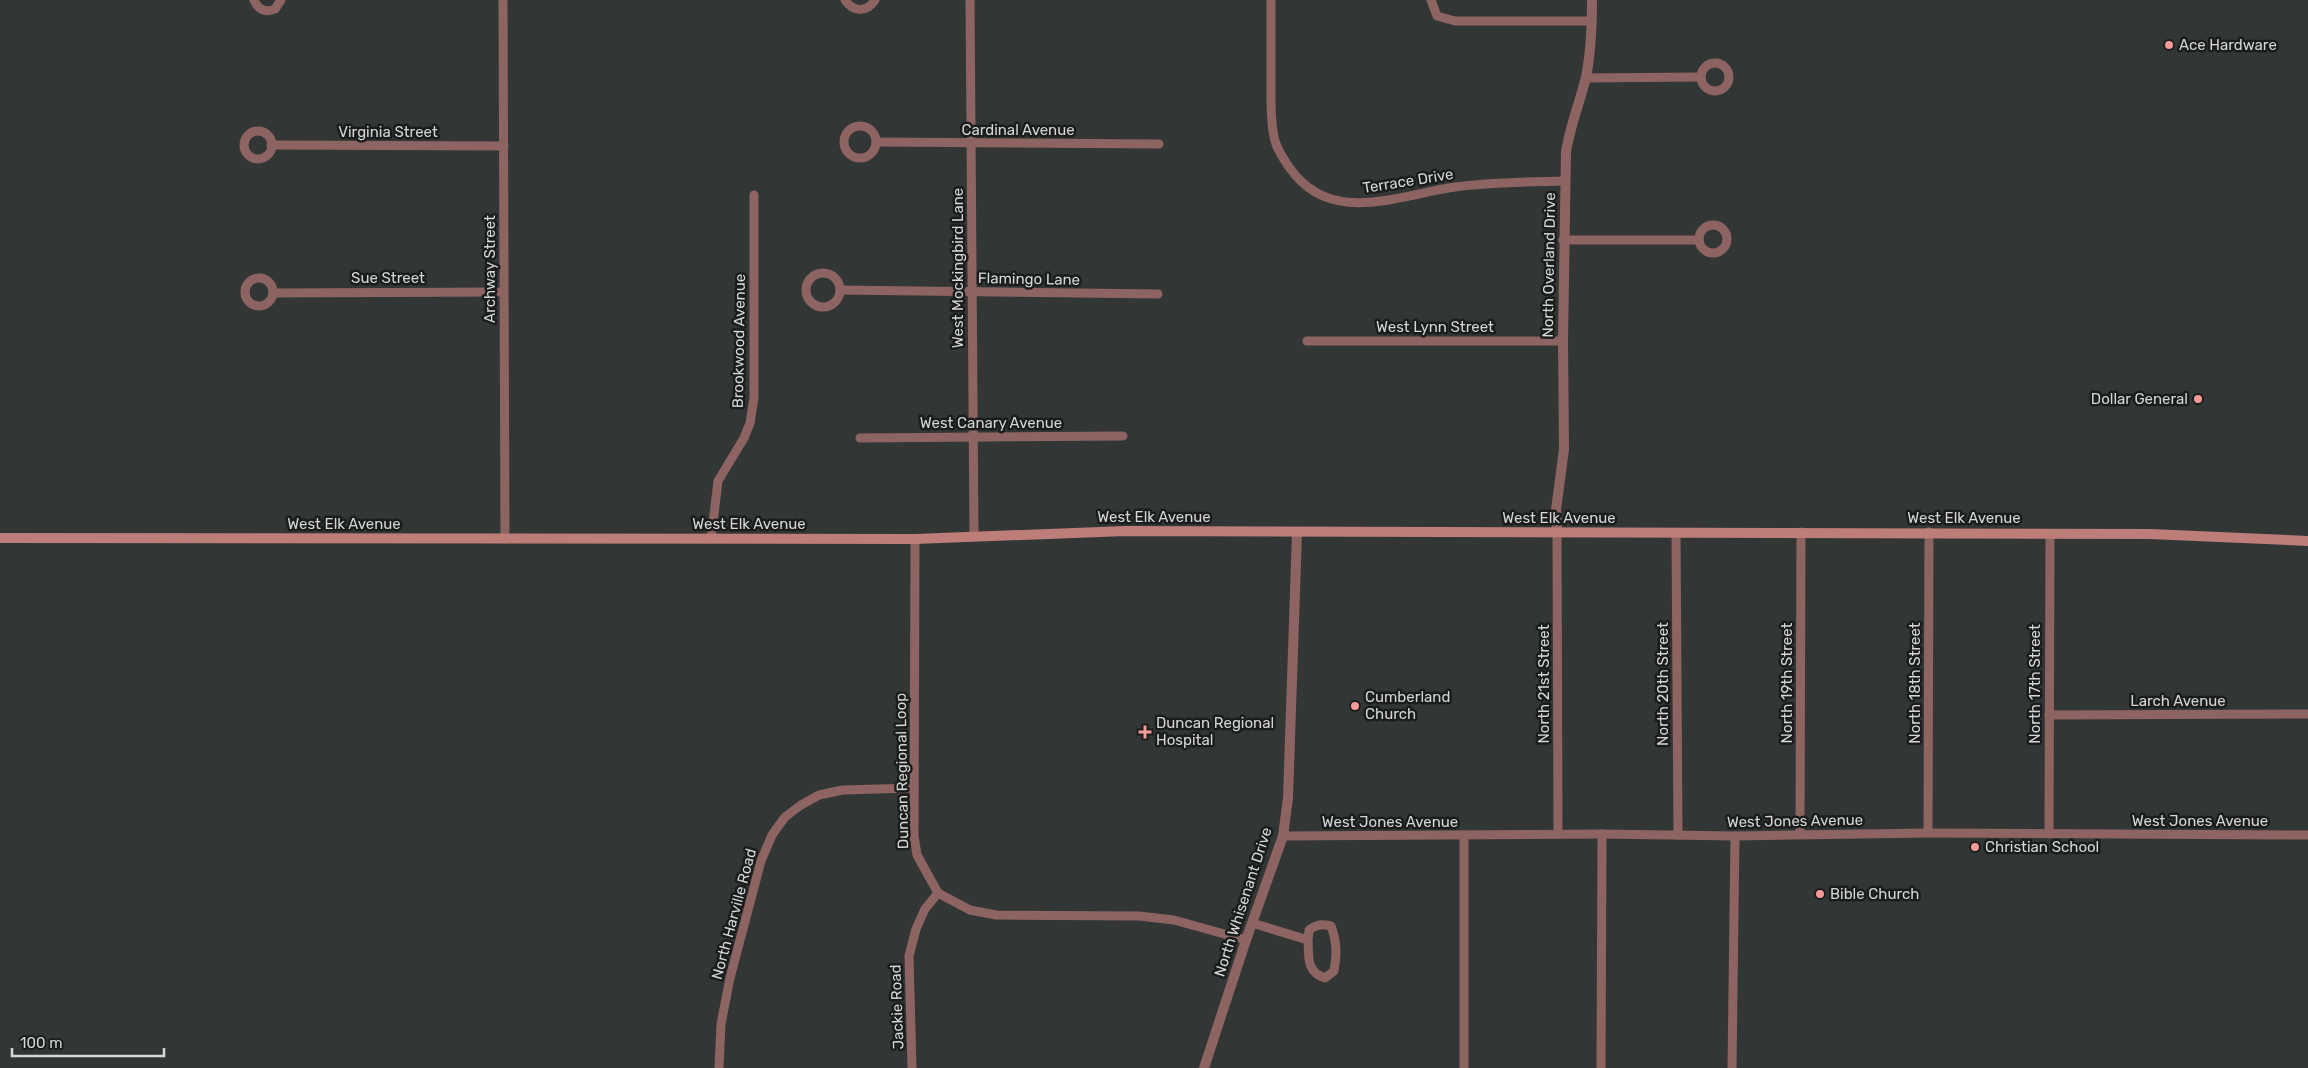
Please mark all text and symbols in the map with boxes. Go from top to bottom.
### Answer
place label: Ace Hardware [2179,36,2277,54]
marker: Ace Hardware [2163,39,2175,51]
street label: Cardinal Avenue [961,121,1075,139]
street label: Virginia Street [338,123,438,141]
street label: Terrace Drive [1361,165,1455,197]
street label: West Mockingbird Lane [949,188,967,348]
street label: North Overland Drive [1539,192,1559,338]
street label: Archway Street [481,215,499,323]
street label: Sue Street [351,269,425,287]
street label: Flamingo Lane [978,269,1080,289]
street label: Brookwood Avenue [729,274,749,408]
street label: West Lynn Street [1376,318,1494,336]
place label: Dollar General [2091,390,2188,408]
marker: Dollar General [2192,393,2204,405]
street label: West Canary Avenue [920,414,1062,432]
street label: West Elk Avenue [1097,508,1211,526]
street label: West Elk Avenue [1502,509,1616,527]
street label: West Elk Avenue [1907,509,2021,527]
street label: West Elk Avenue [287,515,401,533]
street label: West Elk Avenue [692,515,806,533]
street label: North 20th Street [1654,622,1672,746]
street label: North 19th Street [1778,622,1796,743]
street label: North 18th Street [1906,622,1924,744]
street label: North 21st Street [1535,624,1553,744]
street label: North 17th Street [2026,624,2044,744]
place label: Cumberland Church [1365,688,1450,723]
street label: Larch Avenue [2130,692,2226,710]
street label: Duncan Regional Loop [892,693,912,849]
marker: Cumberland Church [1349,700,1361,712]
place label: Duncan Regional Hospital [1156,714,1274,749]
marker: Duncan Regional Hospital [1138,725,1152,739]
street label: West Jones Avenue [1727,811,1863,831]
street label: West Jones Avenue [2132,812,2268,830]
street label: West Jones Avenue [1322,813,1458,831]
street label: North Whisenant Drive [1210,825,1276,979]
place label: Christian School [1985,838,2099,856]
marker: Christian School [1969,841,1981,853]
street label: North Harville Road [708,846,760,982]
place label: Bible Church [1830,885,1919,903]
marker: Bible Church [1814,888,1826,900]
street label: Jackie Road [887,964,907,1050]
scale bar [12,1026,165,1058]
text: 100 m [20,1034,62,1052]

